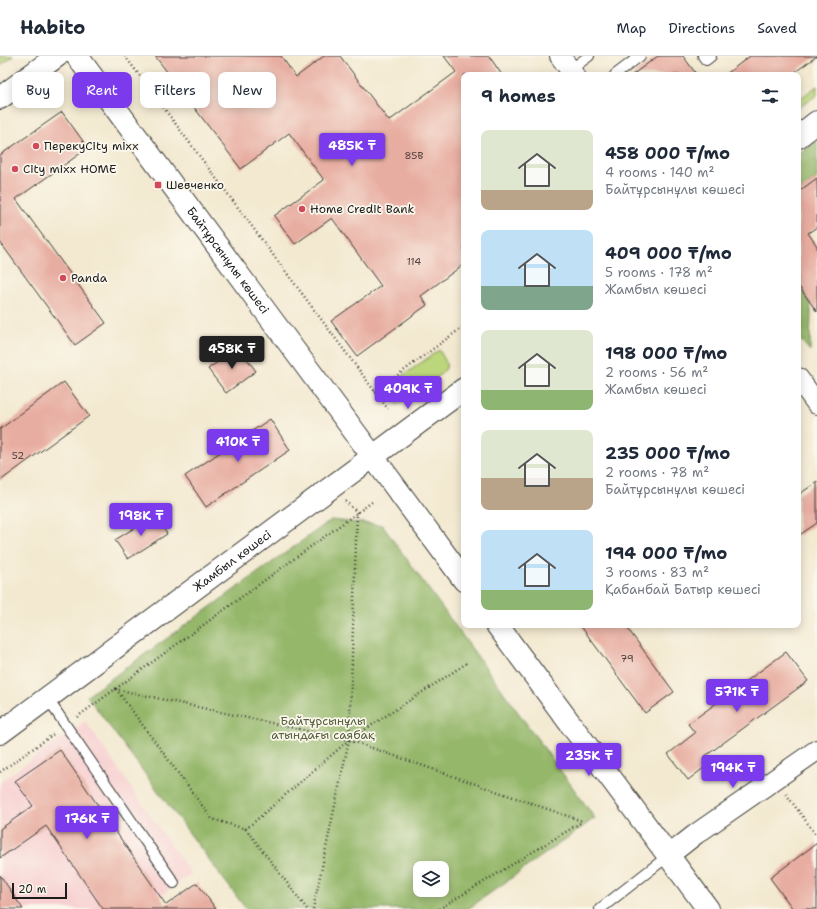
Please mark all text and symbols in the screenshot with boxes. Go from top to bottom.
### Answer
text: Habito [20,15,85,40]
text: Map [617,19,647,37]
text: Directions [669,19,735,37]
text: Saved [757,19,797,37]
chip: Buy [12,72,64,108]
chip: Rent [72,72,132,108]
chip: Filters [140,72,210,108]
chip: New [218,72,276,108]
text: 9 homes [481,85,556,107]
icon: filters [759,85,781,107]
pin: 485K ₸ [319,133,385,167]
text: 485K ₸ [328,137,376,154]
place label: ПерекуCity mixx [44,138,138,154]
marker: ПерекуCity mixx [31,141,41,151]
text: 458 000 ₸/mo [605,142,730,164]
icon: home [513,146,561,194]
house number: 85В [405,149,423,162]
place label: City mixx HOME [23,161,117,177]
marker: City mixx HOME [10,164,20,174]
text: 4 rooms · 140 m² [605,164,714,181]
place label: Шевченко [166,177,224,193]
marker: Шевченко [153,180,163,190]
text: Байтұрсынұлы көшесі [605,181,745,198]
place label: Home Credit Bank [310,201,415,217]
street label: Байтұрсынұлы көшесі [183,204,273,317]
marker: Home Credit Bank [297,204,307,214]
text: 409 000 ₸/mo [605,242,732,264]
icon: home [513,246,561,294]
house number: 114 [407,255,421,268]
text: 5 rooms · 178 m² [605,264,713,281]
place label: Panda [71,270,108,286]
marker: Panda [58,273,68,283]
text: Жамбыл көшесі [605,281,707,298]
pin: 458K ₸ [199,336,265,370]
text: 458K ₸ [208,340,256,357]
text: 198 000 ₸/mo [605,342,727,364]
icon: home [513,346,561,394]
text: 2 rooms · 56 m² [605,364,708,381]
pin: 409K ₸ [375,376,441,410]
text: 409K ₸ [384,380,432,397]
text: Жамбыл көшесі [605,381,707,398]
pin: 410K ₸ [205,429,271,463]
text: 410K ₸ [216,433,260,450]
text: 235 000 ₸/mo [605,442,730,464]
icon: home [513,446,561,494]
house number: 52 [12,449,24,462]
text: 2 rooms · 78 m² [605,464,709,481]
text: Байтұрсынұлы көшесі [605,481,745,498]
pin: 198K ₸ [108,503,174,537]
text: 198K ₸ [118,507,164,524]
street label: Жамбыл көшесі [190,527,275,595]
text: 194 000 ₸/mo [605,542,727,564]
icon: home [513,546,561,594]
text: 3 rooms · 83 m² [605,564,709,581]
text: Қабанбай Батыр көшесі [605,581,761,598]
house number: 79 [620,652,634,665]
pin: 571K ₸ [704,679,770,713]
text: 571K ₸ [715,683,759,700]
park label: Байтұрсынұлы атындағы саябақ [271,713,375,743]
pin: 235K ₸ [556,743,622,777]
text: 235K ₸ [565,747,613,764]
pin: 194K ₸ [700,755,766,789]
text: 194K ₸ [710,759,756,776]
pin: 176K ₸ [54,806,120,840]
text: 176K ₸ [64,810,110,827]
map controls [413,861,449,897]
button: layers [413,861,449,897]
scale bar [12,881,67,900]
text: 20 m [18,882,46,897]

